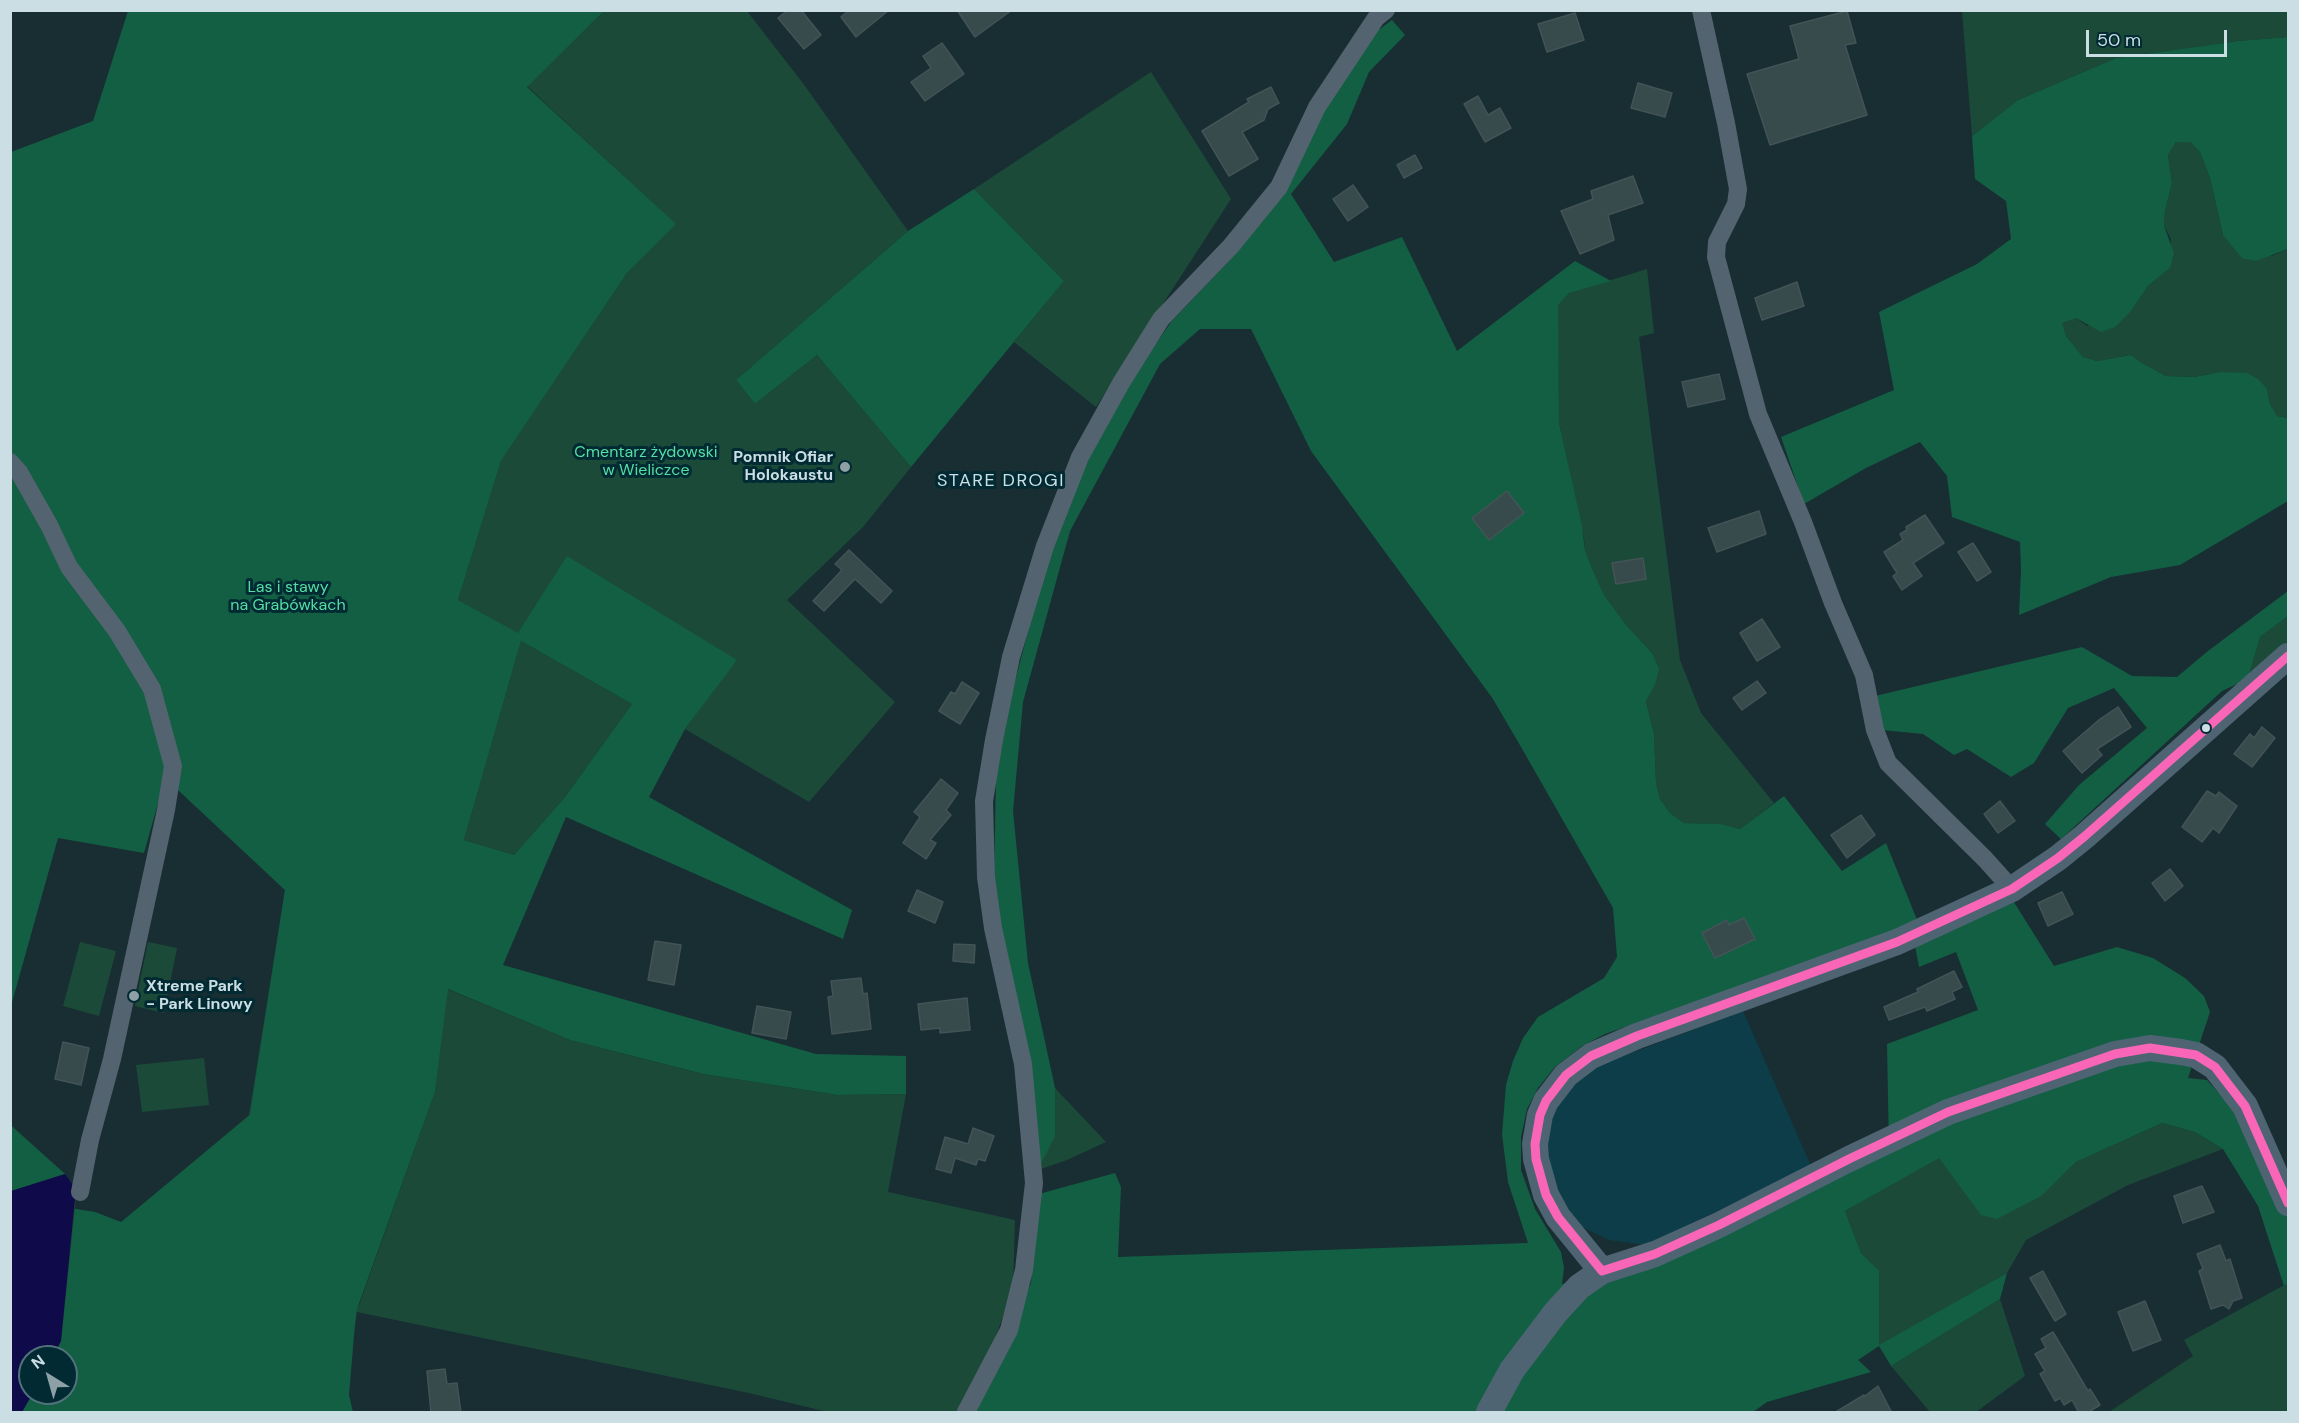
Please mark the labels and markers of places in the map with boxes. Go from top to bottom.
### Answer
place label: Pomnik Ofiar Holokaustu [733,448,833,486]
marker: Pomnik Ofiar Holokaustu [838,460,852,474]
unlabelled marker [2200,722,2212,734]
place label: Xtreme Park - Park Linowy [146,977,253,1015]
marker: Xtreme Park - Park Linowy [127,989,141,1003]

